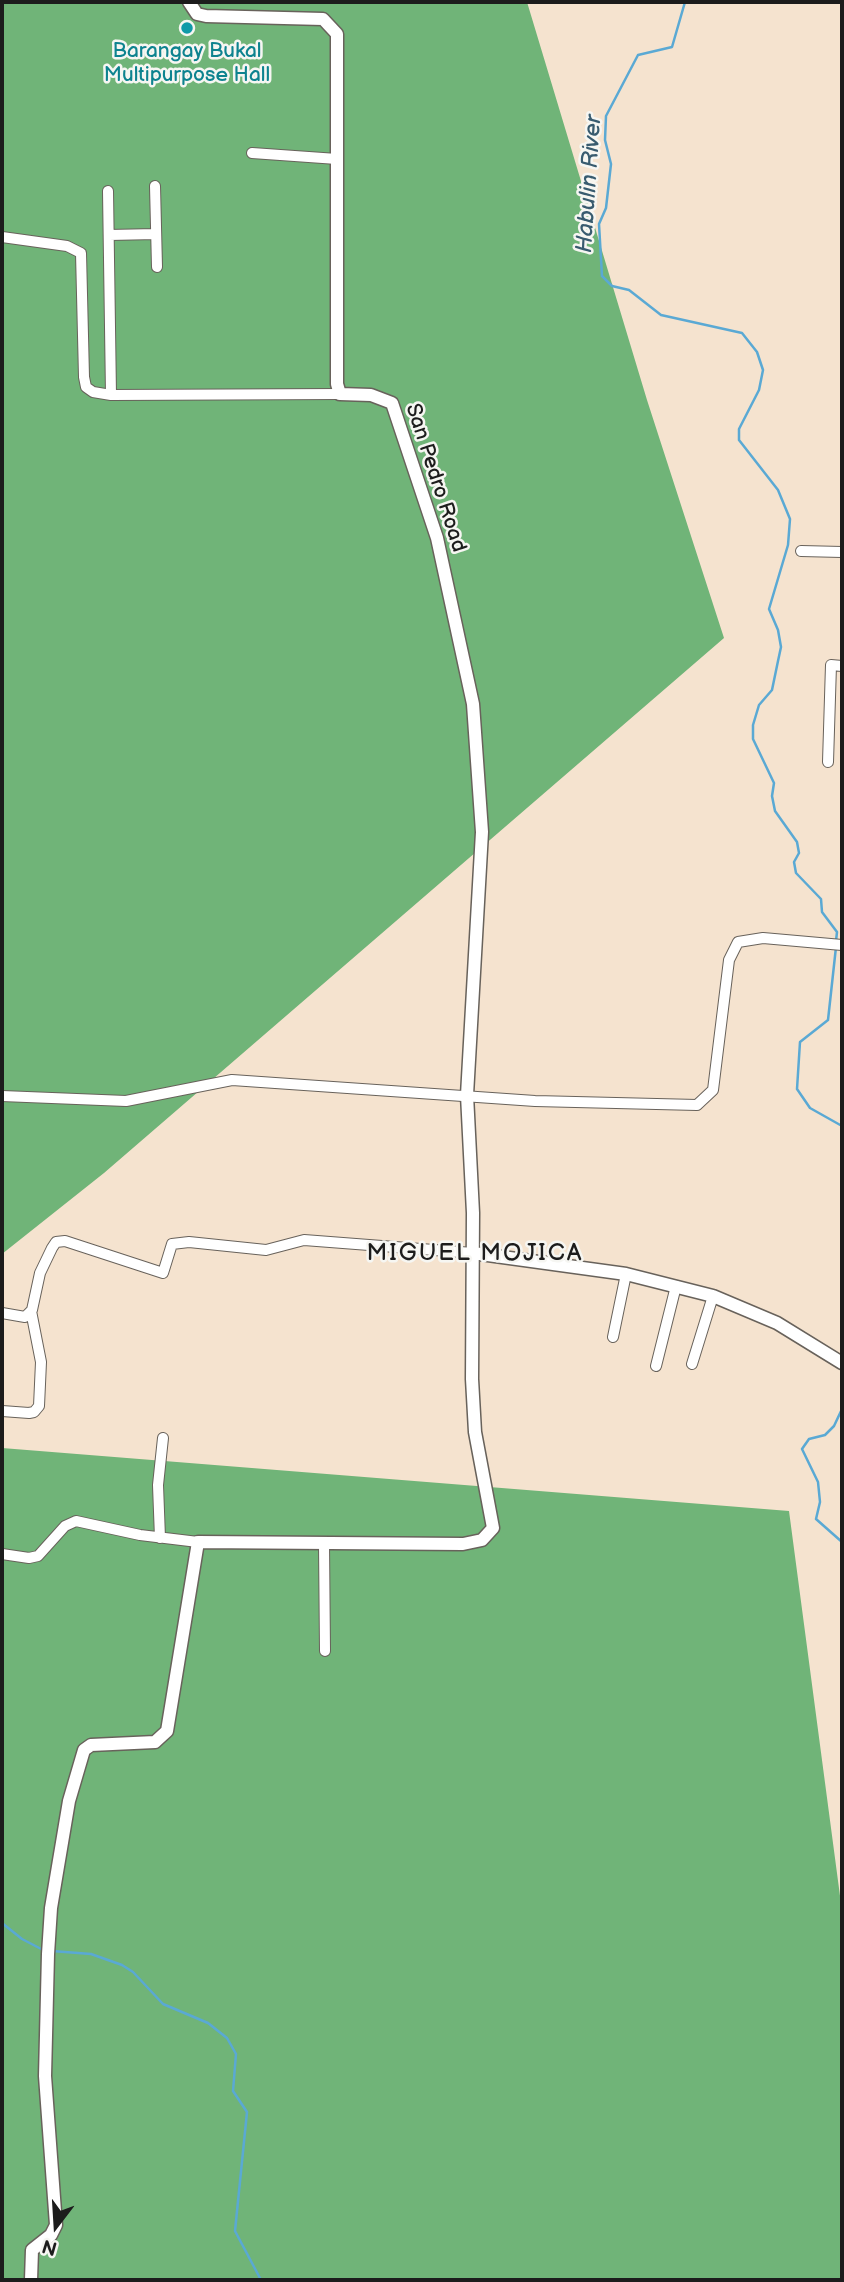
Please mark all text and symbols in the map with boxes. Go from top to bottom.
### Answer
marker: Barangay Bukal Multipurpose Hall [179,20,195,36]
place label: Barangay Bukal Multipurpose Hall [104,39,270,89]
water label: Habulin River [571,114,609,254]
street label: San Pedro Road [399,401,471,555]
district label: MIGUEL MOJICA [368,1240,582,1268]
north arrow [21,2191,91,2261]
text: N [40,2233,60,2260]

